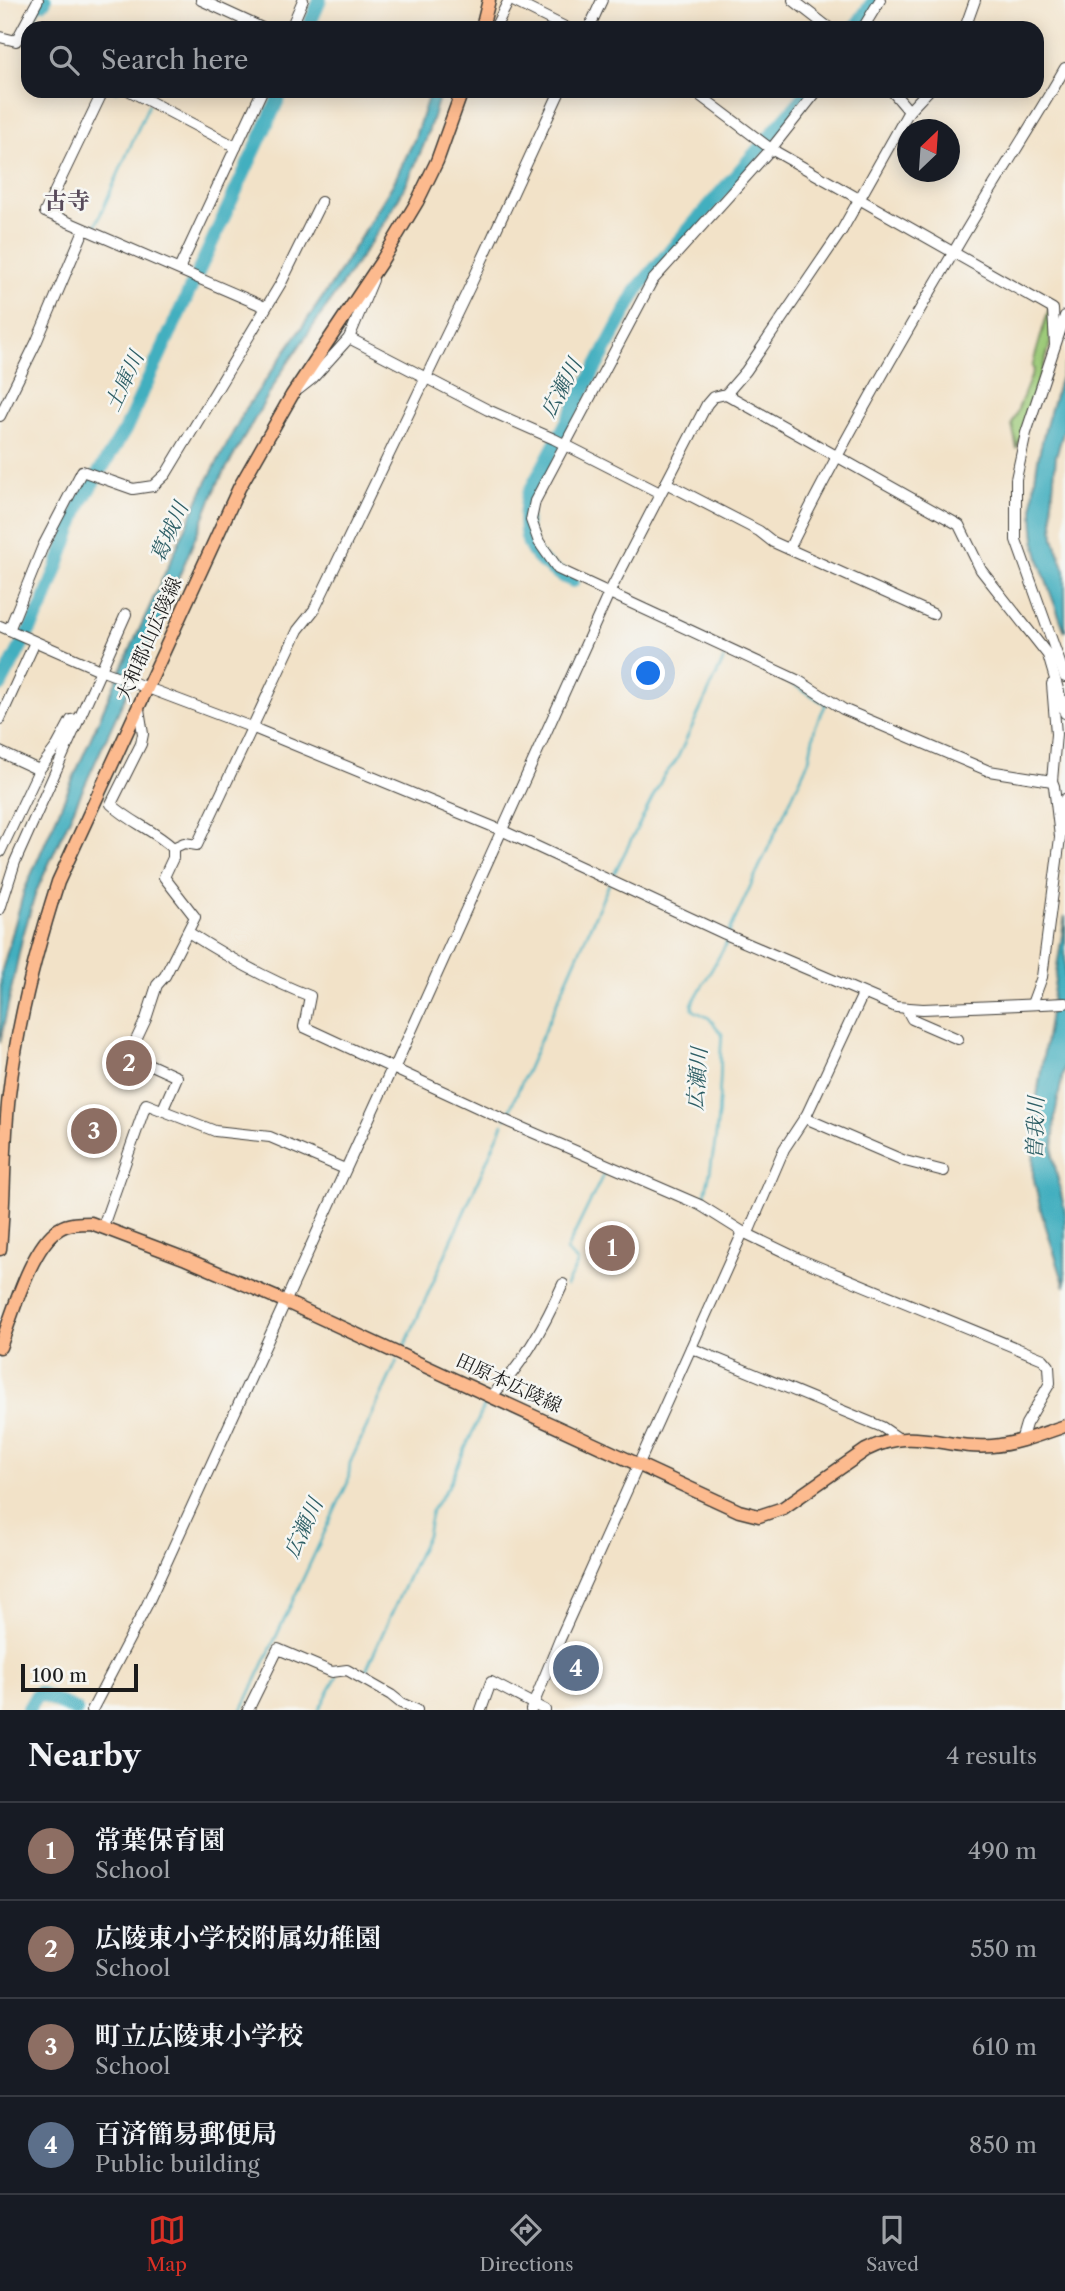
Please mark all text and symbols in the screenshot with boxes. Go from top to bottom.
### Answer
search box [21,21,1044,98]
icon: search [45,41,83,79]
text: Search here [101,44,248,76]
north arrow [897,119,960,182]
district label: 古寺 [44,187,90,215]
water label: 土庫川 [99,345,149,415]
water label: 広瀬川 [535,353,588,422]
water label: 葛城川 [145,496,194,566]
street label: 大和郡山広陵線 [111,574,187,704]
your location [631,656,665,690]
pin: 2 [106,1037,152,1089]
water label: 広瀬川 [682,1045,712,1111]
water label: 曽我川 [1021,1094,1049,1160]
pin: 3 [71,1105,117,1157]
pin: 1 [589,1222,635,1274]
street label: 田原本広陵線 [452,1348,566,1418]
water label: 広瀬川 [278,1492,328,1562]
pin: 4 [553,1642,599,1694]
scale bar [21,1661,138,1693]
text: 100 m [32,1664,87,1687]
text: Nearby [28,1737,141,1774]
text: 4 results [946,1742,1037,1770]
text: 常葉保育園 [95,1824,225,1856]
text: 1 [46,1837,56,1865]
text: 490 m [968,1837,1037,1865]
text: School [95,1856,170,1884]
text: 広陵東小学校附属幼稚園 [95,1922,381,1954]
text: 2 [44,1935,58,1963]
text: 550 m [970,1935,1037,1963]
text: School [95,1954,170,1982]
text: 町立広陵東小学校 [95,2020,303,2052]
text: 3 [45,2033,58,2061]
text: 610 m [972,2033,1037,2061]
text: School [95,2052,170,2080]
text: 百済簡易郵便局 [95,2118,277,2150]
text: 4 [44,2131,58,2159]
text: 850 m [969,2131,1037,2159]
text: Public building [95,2150,260,2178]
tab: Map [146,2211,187,2276]
tab: Directions [480,2211,573,2276]
tab: Saved [866,2211,919,2276]

